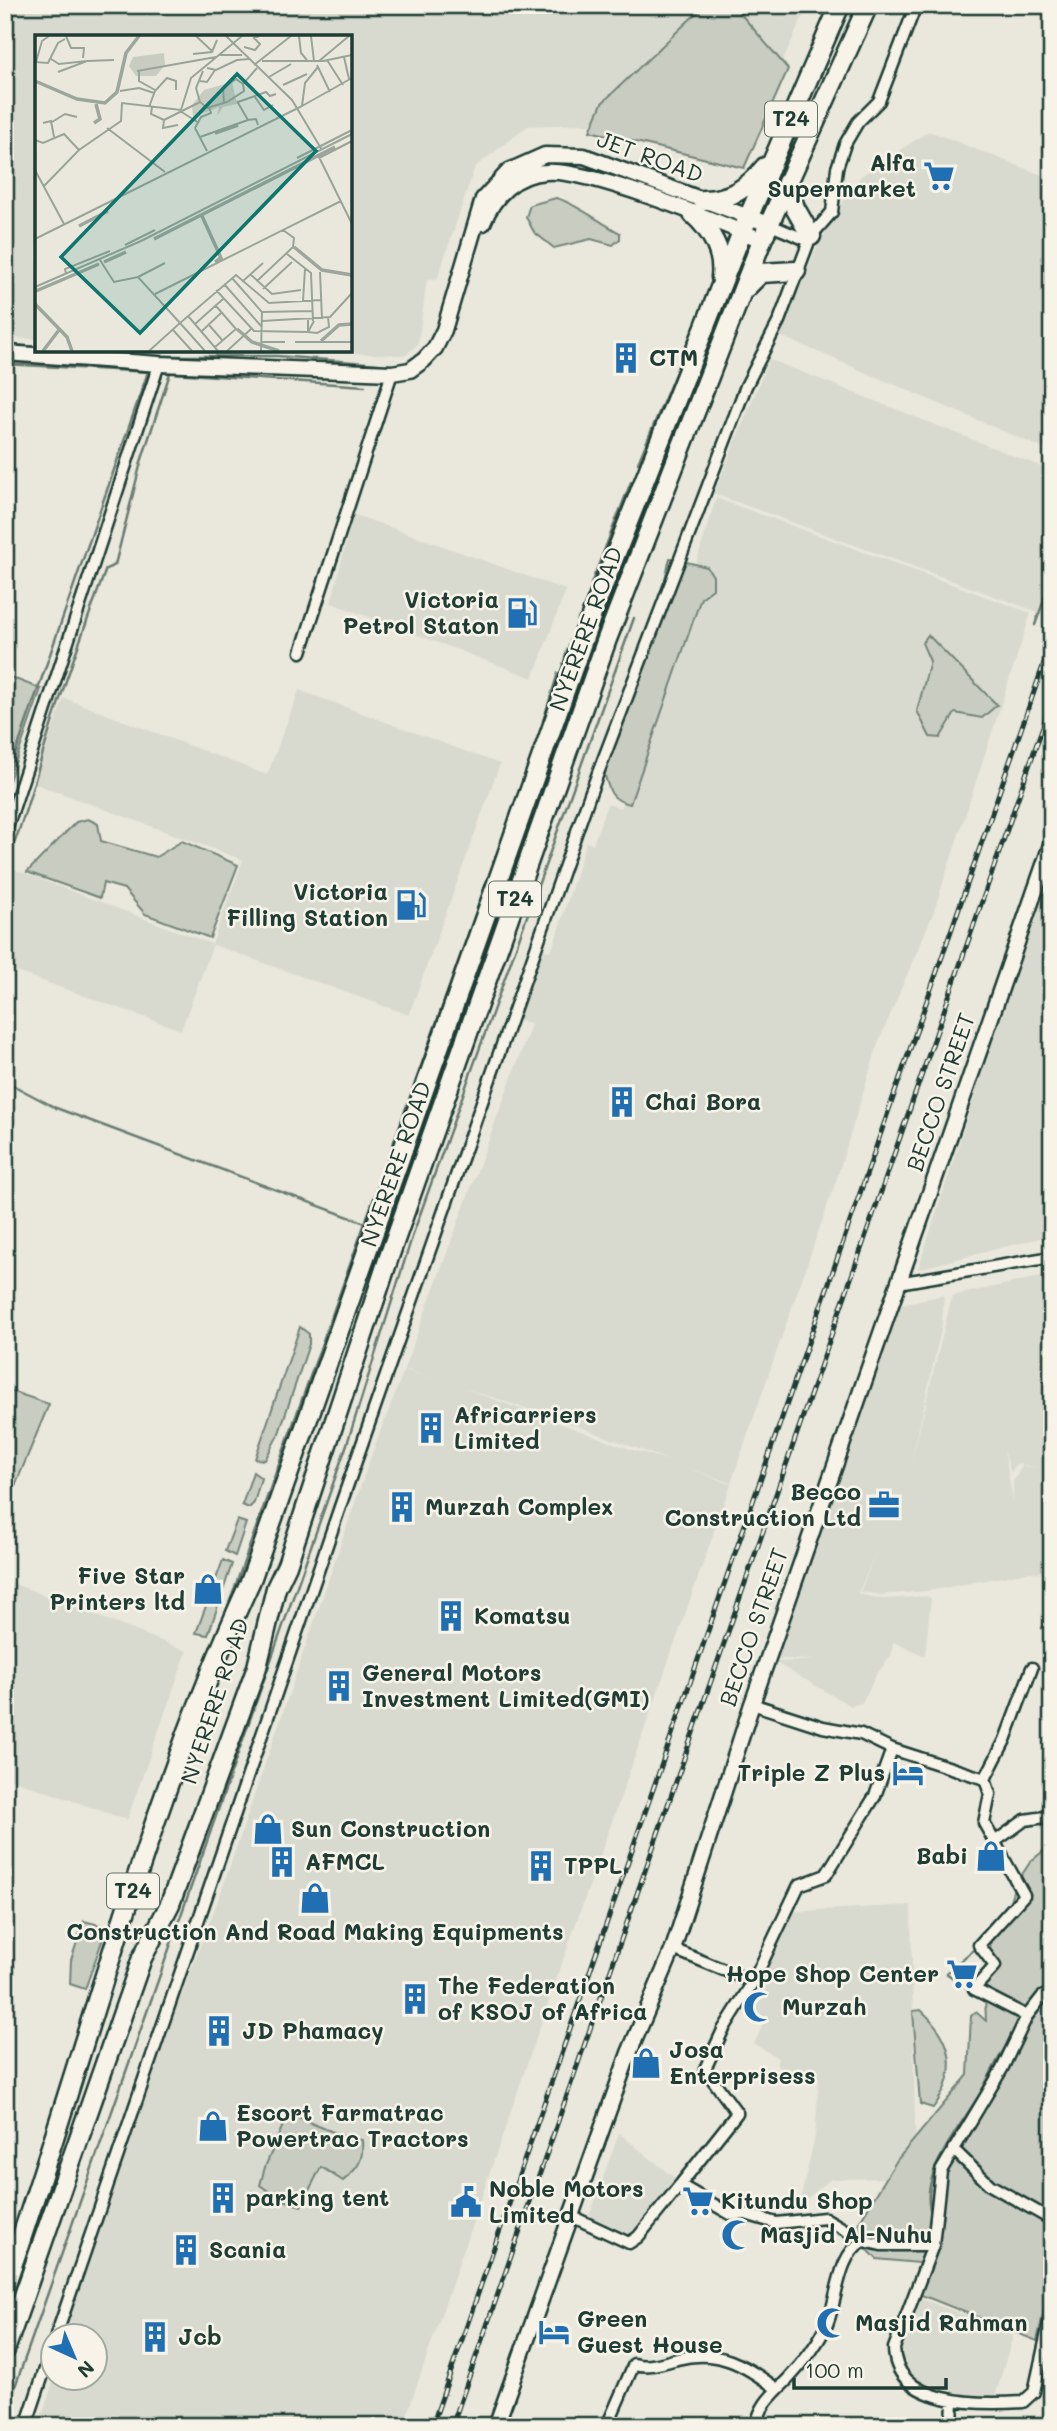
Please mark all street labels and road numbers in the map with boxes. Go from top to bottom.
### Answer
road number: T24 [765,102,817,136]
street label: JET ROAD [593,123,707,189]
street label: NYERERE ROAD [541,542,629,715]
road number: T24 [489,881,541,916]
street label: BECCO STREET [899,1009,981,1175]
street label: NYERERE ROAD [353,1077,437,1250]
street label: BECCO STREET [712,1544,794,1710]
street label: NYERERE ROAD [173,1614,255,1788]
road number: T24 [107,1874,159,1909]

